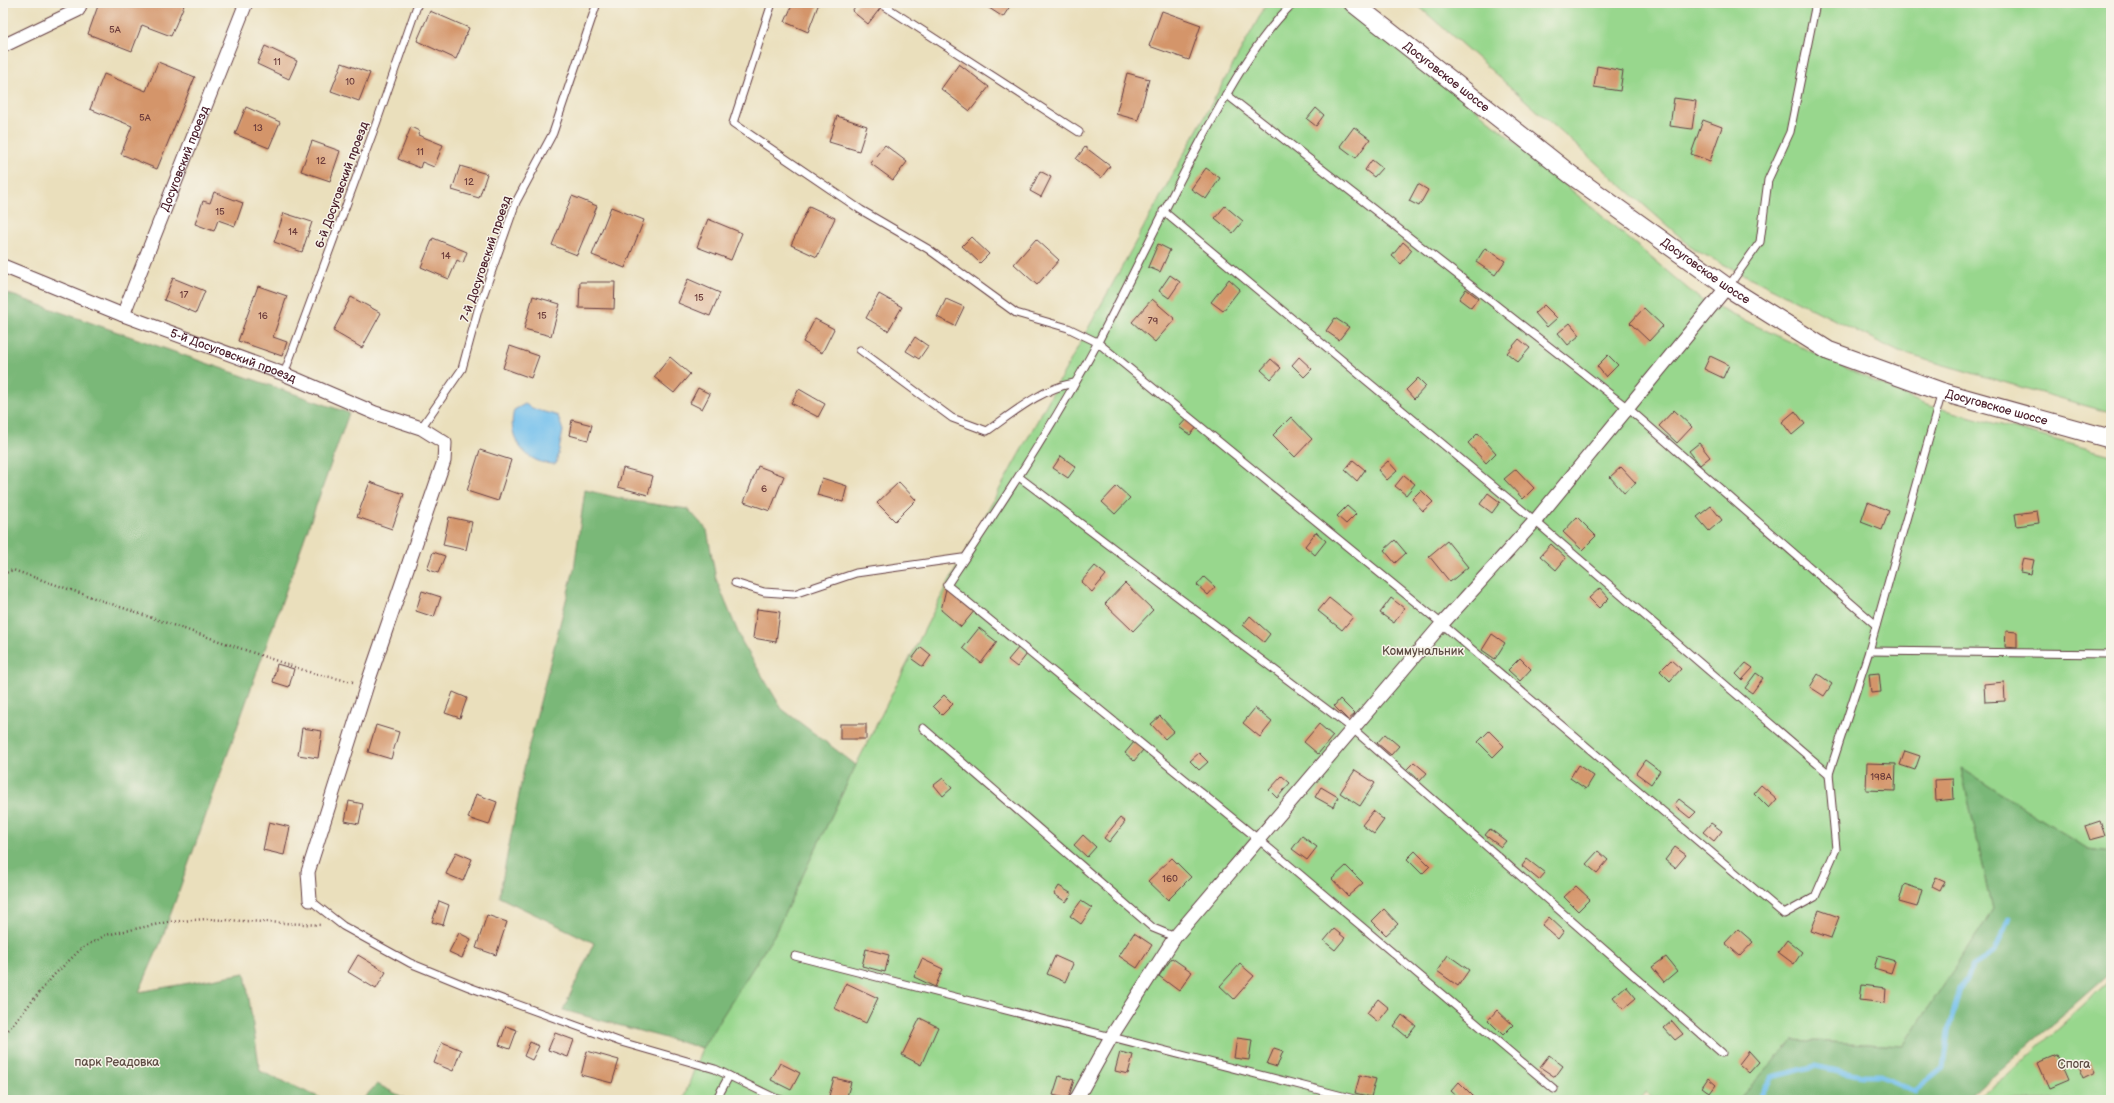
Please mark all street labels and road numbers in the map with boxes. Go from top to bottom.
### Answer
street label: Досуговское шоссе [1400,38,1493,115]
street label: Досуговский проезд [157,103,212,214]
street label: 6-й Досуговский проезд [312,119,372,250]
street label: 7-й Досуговский проезд [457,193,515,324]
street label: Досуговское шоссе [1658,234,1753,307]
street label: 5-й Досуговский проезд [168,325,299,386]
street label: Досуговское шоссе [1944,386,2050,429]

